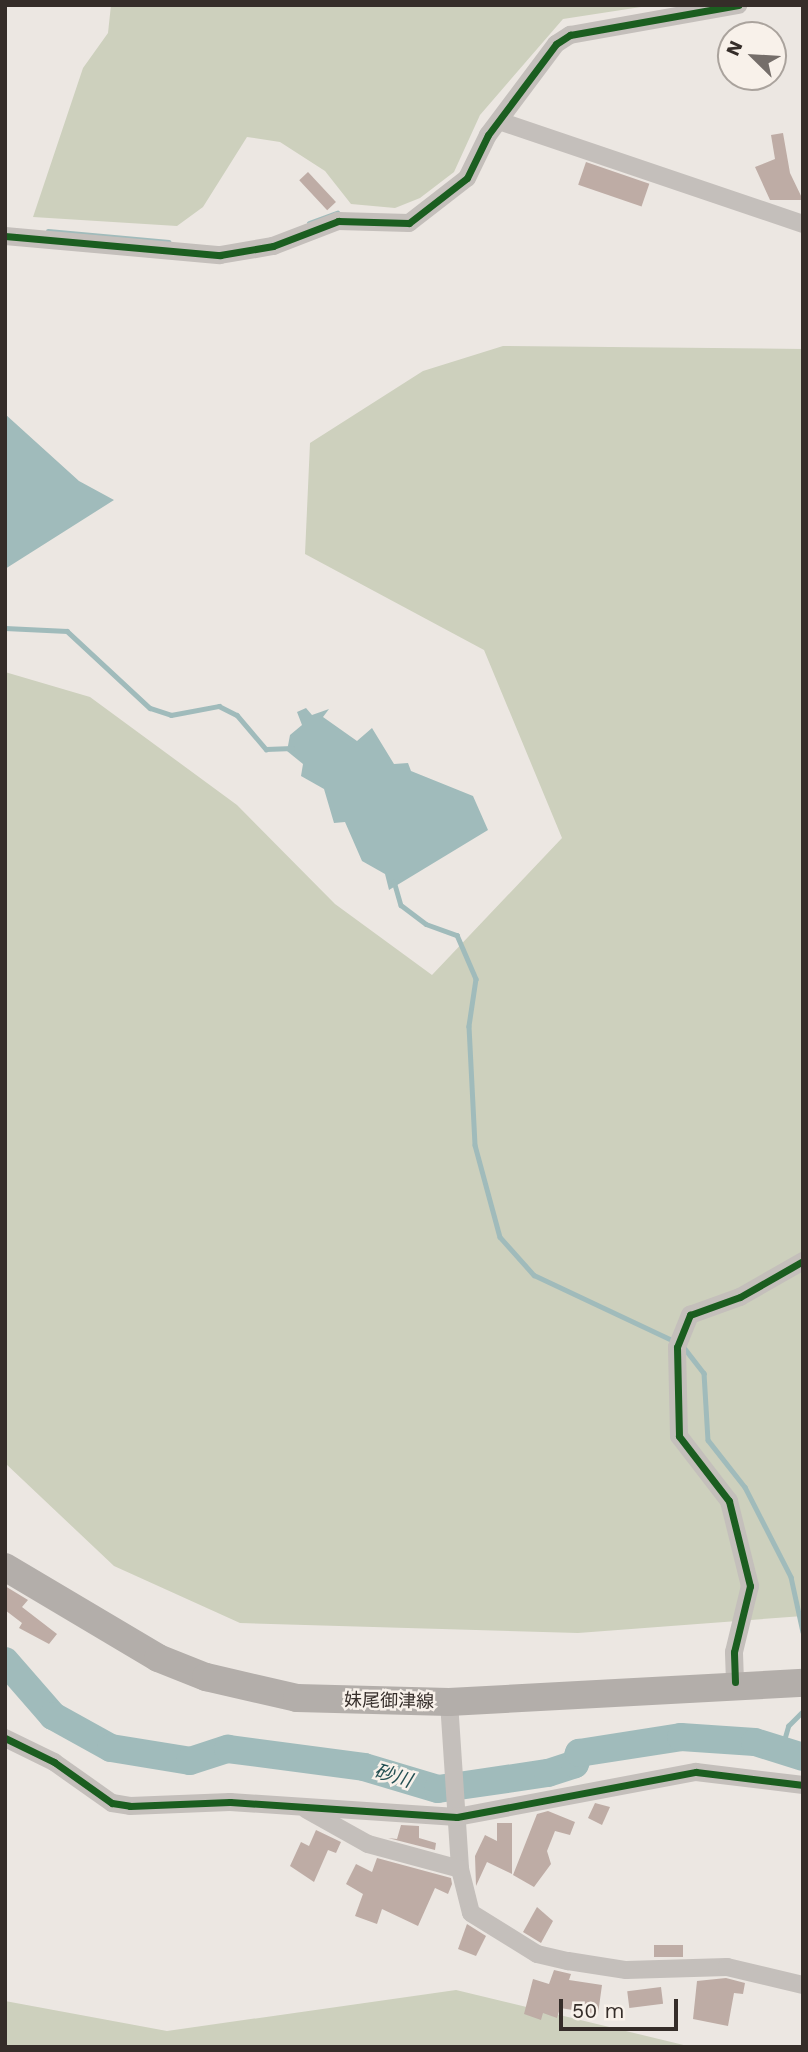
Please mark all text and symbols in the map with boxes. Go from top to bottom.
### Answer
north arrow [717,21,787,91]
text: N [721,37,748,59]
street label: 妹尾御津線 [344,1689,434,1713]
water label: 砂川 [371,1760,415,1792]
scale bar [563,1986,682,2030]
text: 50 m [572,1998,624,2023]

